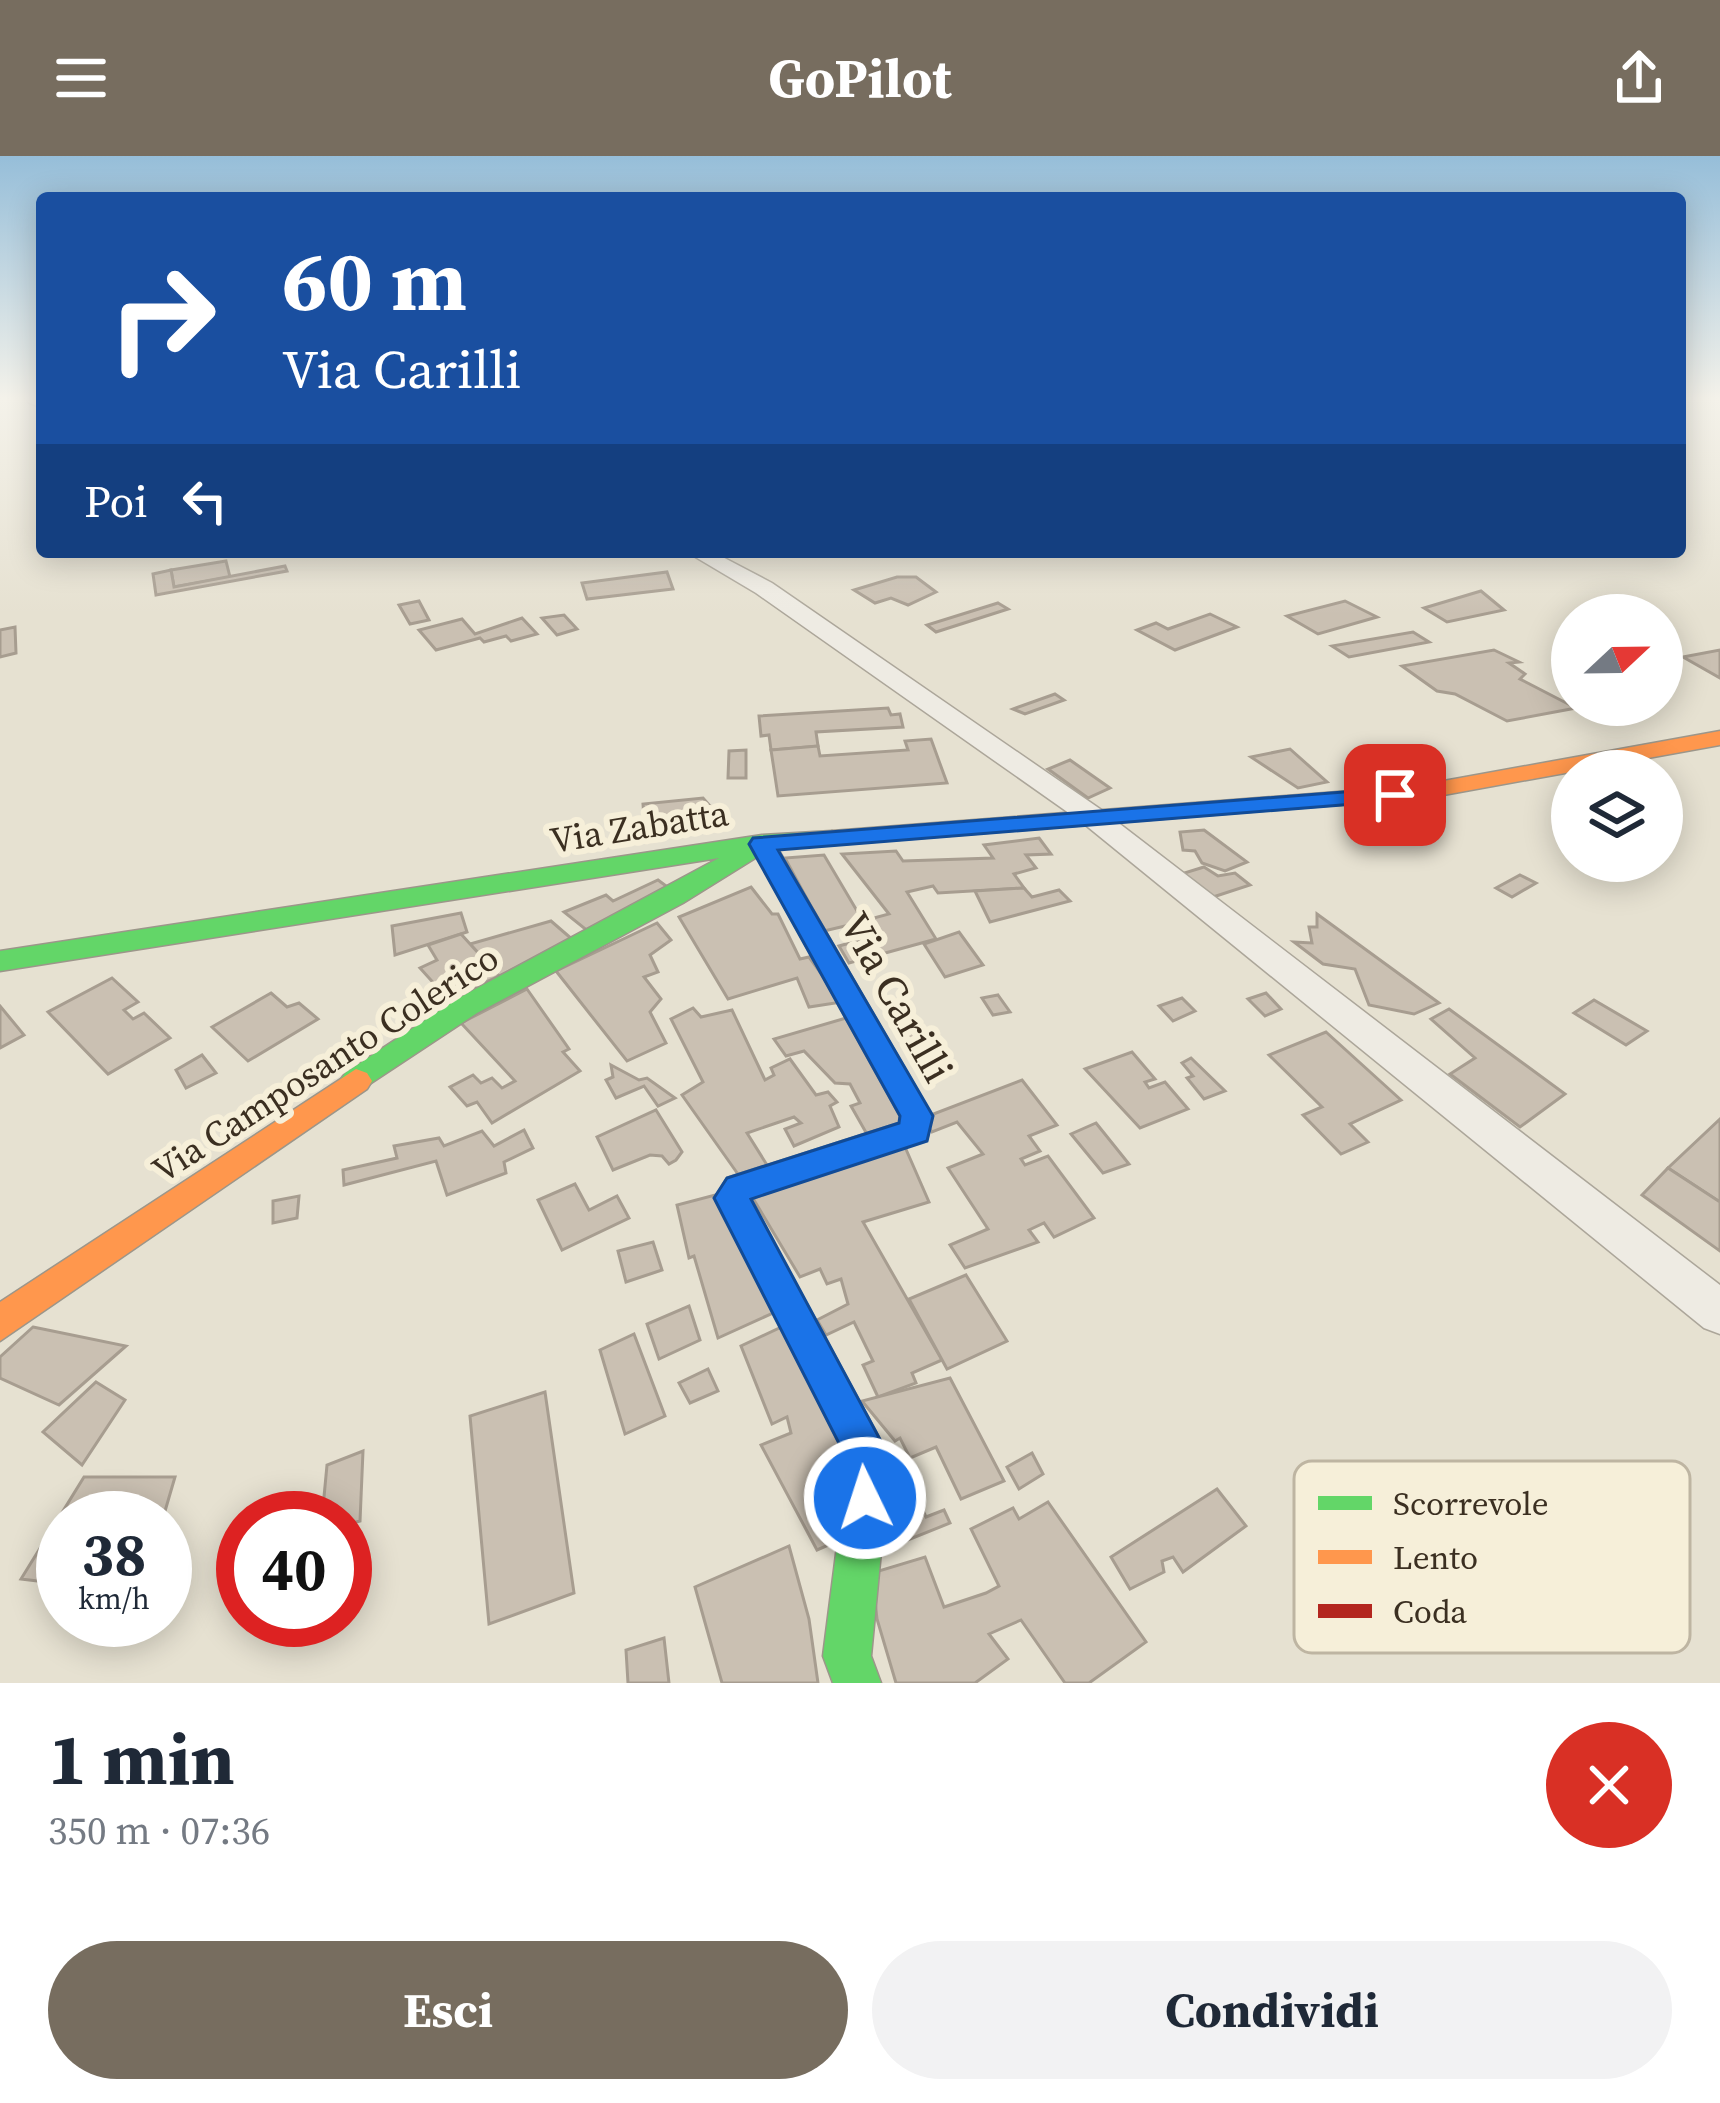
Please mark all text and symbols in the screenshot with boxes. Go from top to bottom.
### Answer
text: GoPilot [768,41,952,115]
icon: menu [48,45,114,111]
icon: share [1606,45,1672,111]
text: 60 m [282,223,467,338]
icon: right [84,240,240,396]
text: Via Carilli [282,332,521,406]
icon: left [172,468,238,534]
text: Poi [84,470,148,532]
north arrow [1551,594,1683,726]
map controls [1551,594,1683,882]
pin [1344,744,1446,846]
button: layers [1551,750,1683,882]
icon: arrive [1362,762,1428,828]
street label: Via Zabatta [546,788,732,865]
street label: Via Carilli [826,901,968,1093]
street label: Via Camposanto Colerico [143,933,508,1194]
position arrow [802,1435,928,1561]
legend [1294,1461,1690,1653]
text: Scorrevole [1393,1481,1549,1526]
speed limit sign: 40 [216,1491,372,1647]
text: 38 [81,1513,147,1595]
text: Lento [1393,1535,1478,1580]
text: km/h [78,1578,150,1619]
text: Coda [1393,1589,1467,1634]
text: 1 min [48,1709,235,1808]
button: close [1546,1722,1672,1848]
text: 350 m · 07:36 [48,1804,270,1857]
button: Esci [48,1941,848,2079]
button: Condividi [872,1941,1672,2079]

